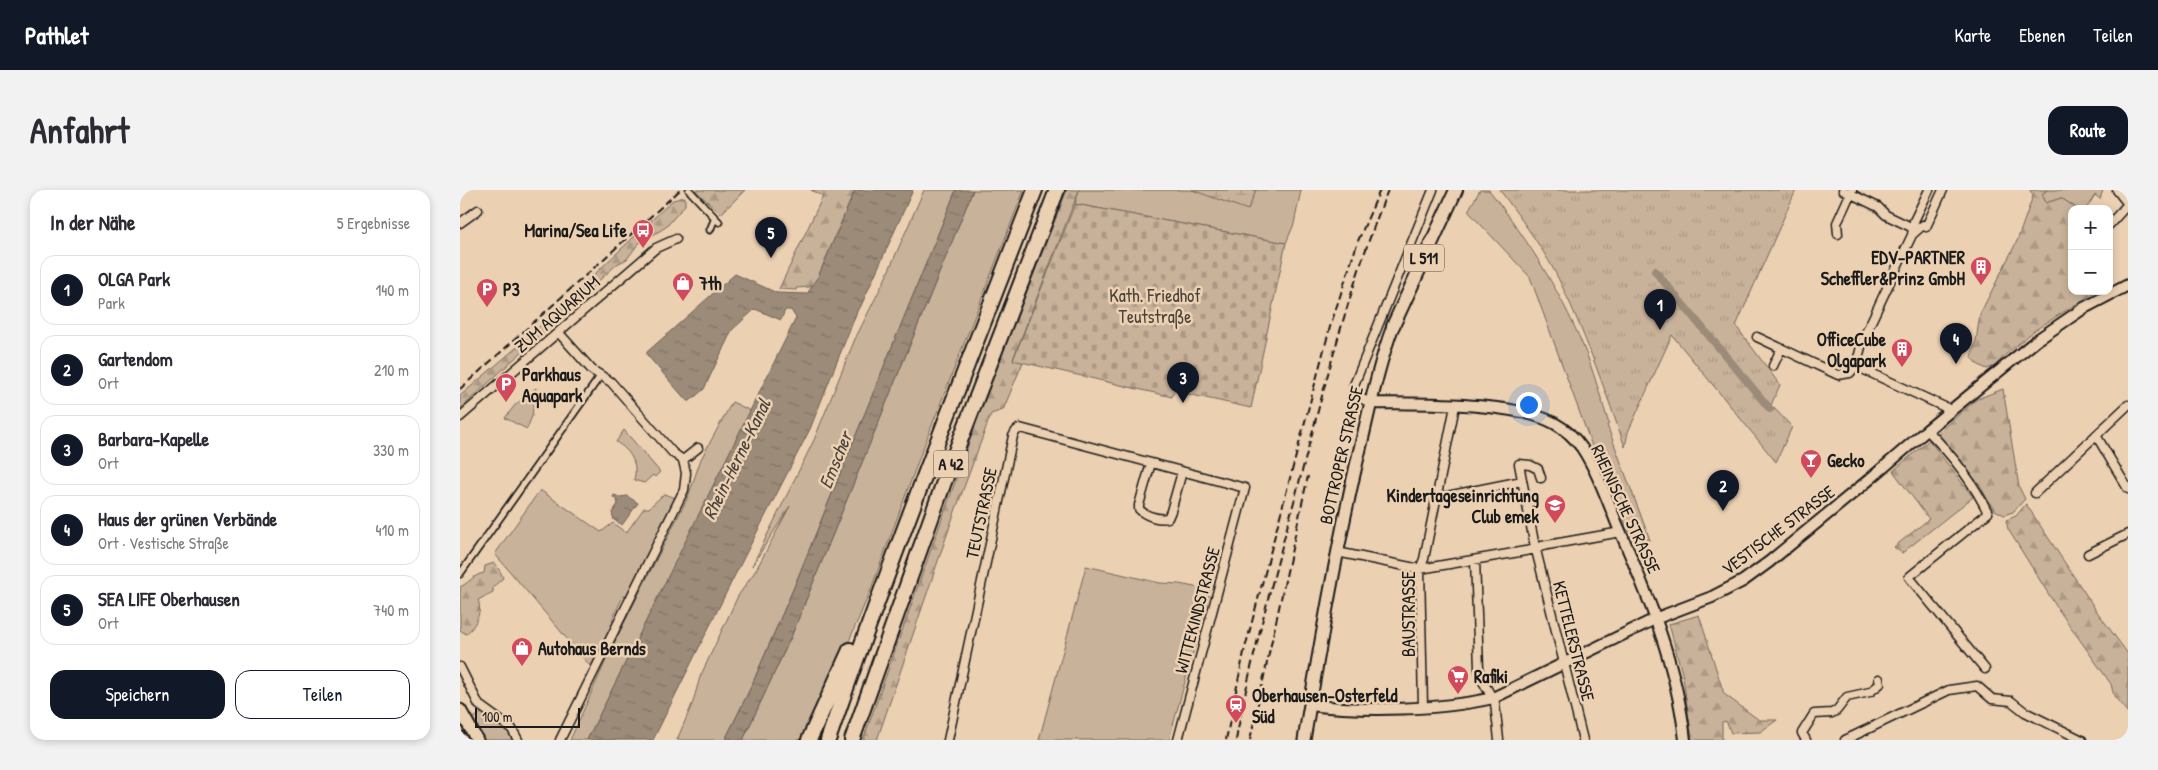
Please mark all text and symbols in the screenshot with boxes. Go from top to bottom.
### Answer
text: Pathlet [25,19,88,51]
text: Karte [1955,23,1991,48]
text: Ebenen [2019,23,2065,48]
text: Teilen [2093,23,2133,48]
button: Route [2048,106,2128,155]
text: Anfahrt [30,107,129,154]
map controls [2068,205,2113,295]
button: + [2068,205,2113,250]
text: In der Nähe [50,208,135,237]
text: 5 Ergebnisse [337,212,410,234]
pin: 5 [755,217,787,258]
place label: Marina/Sea Life [524,218,628,243]
bus stop icon: Marina/Sea Life [631,218,655,249]
road number: L 511 [1404,244,1444,272]
place label: EDV-PARTNER Scheffler&Prinz GmbH [1821,245,1966,291]
button: − [2068,250,2113,295]
building icon: EDV-PARTNER Scheffler&Prinz GmbH [1969,255,1993,286]
text: OLGA Park [98,266,170,292]
street label: ZUM AQUARIUM [509,270,605,358]
shop icon: 7th [671,271,695,302]
place label: 7th [698,271,722,296]
parking icon: P3 [475,277,499,308]
place label: P3 [503,277,520,302]
text: 1 [64,279,70,301]
text: 140 m [375,279,409,301]
park label: Kath. Friedhof Teutstraße [1109,283,1201,329]
pin: 1 [1644,289,1676,330]
text: Park [98,292,125,314]
pin: 4 [1940,323,1972,364]
place label: OfficeCube Olgapark [1817,327,1887,374]
building icon: OfficeCube Olgapark [1890,337,1914,368]
text: Gartendom [98,346,173,372]
text: 2 [63,359,71,381]
text: 210 m [374,359,409,381]
place label: Parkhaus Aquapark [522,362,583,409]
pin: 3 [1167,362,1199,403]
text: Ort [98,372,119,394]
parking icon: Parkhaus Aquapark [494,372,518,403]
street label: BOTTROPER STRASSE [1313,383,1369,527]
your location [1516,392,1542,418]
water label: Rhein-Herne-Kanal [696,394,777,523]
water label: Emscher [812,425,859,492]
text: Barbara-Kapelle [98,426,209,452]
text: 3 [63,439,71,461]
text: 330 m [373,439,409,461]
street label: RHEINISCHE STRASSE [1585,441,1667,577]
bar icon: Gecko [1799,448,1823,479]
place label: Gecko [1827,448,1865,473]
road number: A 42 [934,450,968,478]
text: Ort [98,452,119,474]
street label: TEUTSTRASSE [959,465,1003,561]
pin: 2 [1707,470,1739,511]
street label: VESTISCHE STRASSE [1716,479,1840,581]
place label: Kindertageseinrichtung Club emek [1387,483,1540,529]
school or university icon: Kindertageseinrichtung Club emek [1543,493,1567,524]
text: Haus der grünen Verbände [98,506,277,532]
text: 4 [64,519,70,541]
text: 410 m [375,519,409,541]
text: Ort · Vestische Straße [98,532,229,554]
street label: WITTEKINDSTRASSE [1168,544,1226,676]
street label: BAUSTRASSE [1396,571,1421,657]
street label: KETTELERSTRASSE [1547,578,1601,704]
text: SEA LIFE Oberhausen [98,586,240,612]
text: 5 [64,599,70,621]
text: 740 m [373,599,409,621]
text: Ort [98,612,119,634]
shop icon: Autohaus Bernds [510,636,534,667]
place label: Autohaus Bernds [538,636,646,661]
supermarket icon: Rafiki [1446,664,1470,695]
place label: Rafiki [1474,664,1508,689]
button: Speichern [50,670,225,719]
button: Teilen [235,670,410,719]
place label: Oberhausen-Osterfeld Süd [1252,683,1398,729]
station icon: Oberhausen-Osterfeld Süd [1224,693,1248,724]
scale bar [475,705,580,728]
text: 100 m [482,707,512,726]

